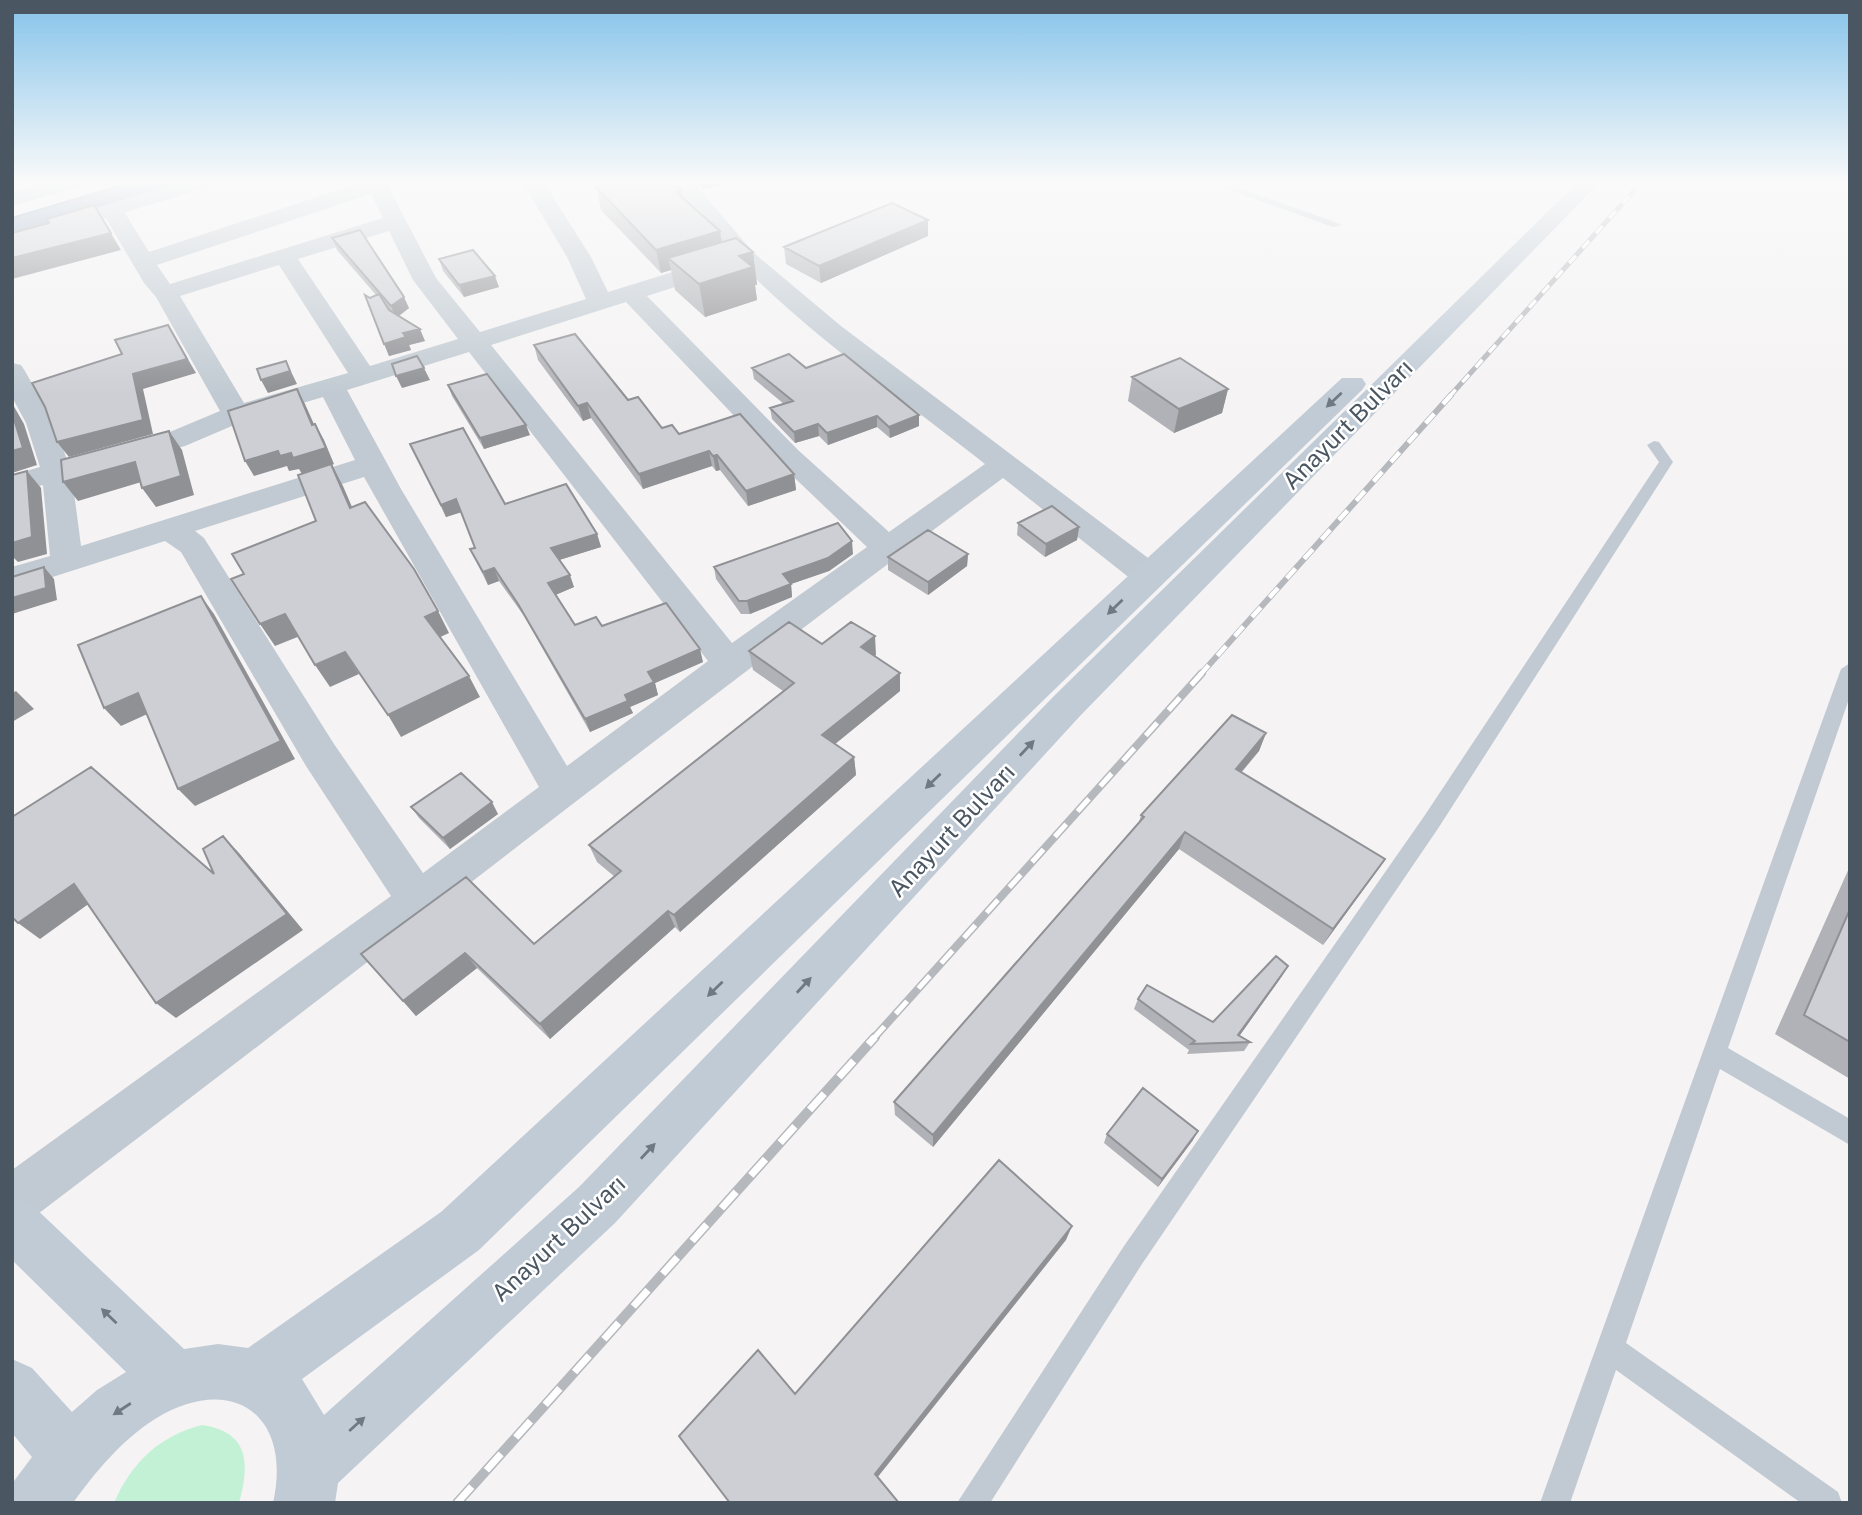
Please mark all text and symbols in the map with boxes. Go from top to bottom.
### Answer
street label: Anayurt Bulvarı [1276,353,1418,495]
one-way arrow [1326,392,1343,408]
one-way arrow [1107,598,1124,614]
one-way arrow [1019,740,1035,757]
street label: Anayurt Bulvarı [882,758,1020,902]
one-way arrow [925,772,942,788]
one-way arrow [796,976,812,994]
one-way arrow [707,981,724,998]
one-way arrow [639,1143,655,1160]
street label: Anayurt Bulvarı [486,1169,630,1307]
one-way arrow [101,1309,118,1325]
one-way arrow [112,1402,132,1415]
one-way arrow [348,1416,366,1432]

